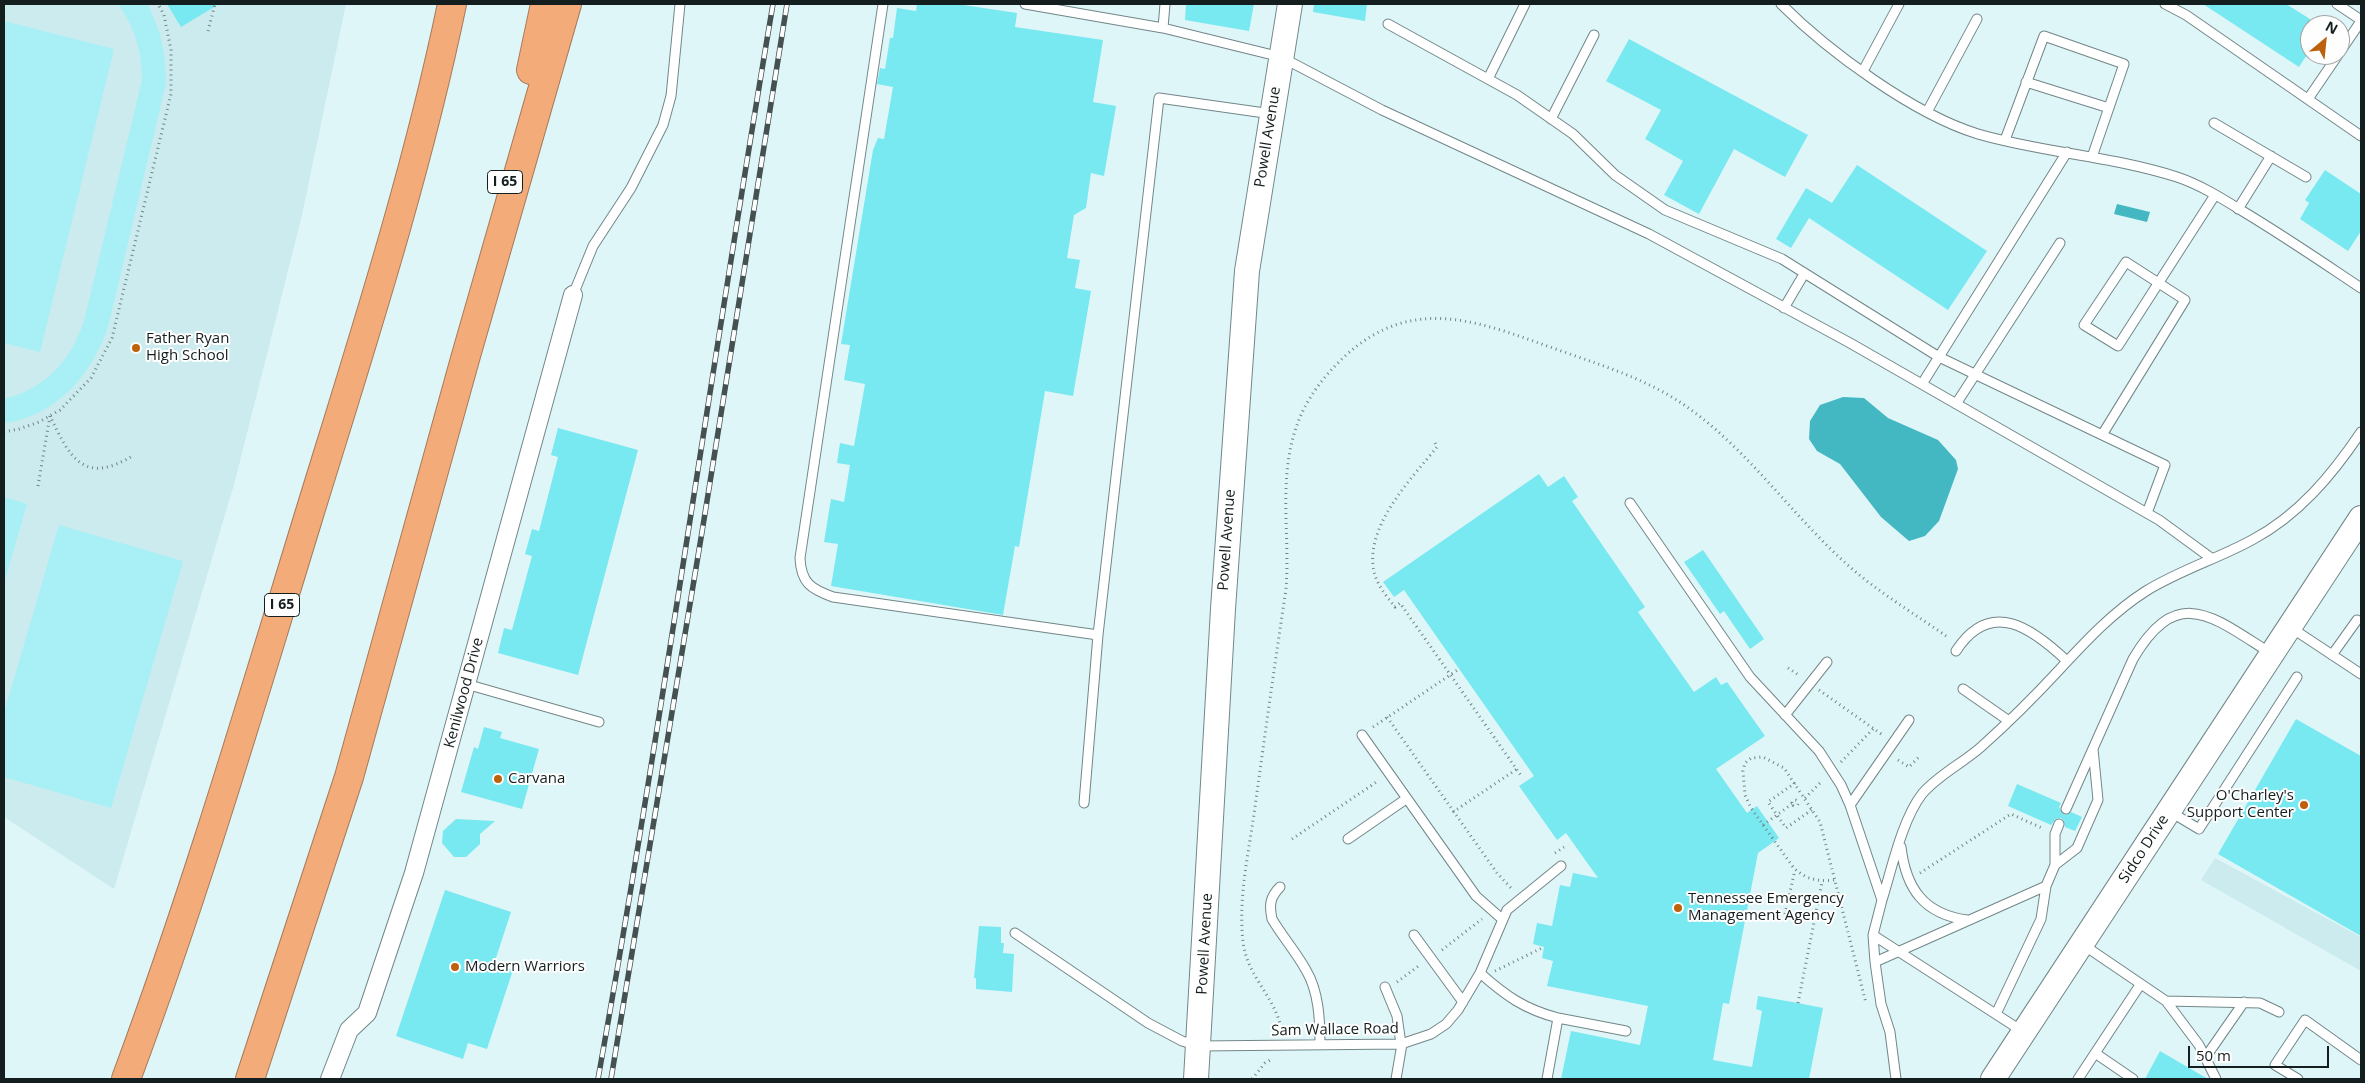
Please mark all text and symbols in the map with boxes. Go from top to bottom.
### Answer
north arrow [2300,15,2350,65]
text: N [2322,16,2341,38]
street label: Powell Avenue [1251,85,1285,189]
road number: I 65 [488,170,522,193]
place label: Father Ryan High School [146,330,229,365]
marker: Father Ryan High School [130,342,142,354]
street label: Powell Avenue [1214,489,1240,591]
road number: I 65 [264,594,300,616]
street label: Kenilwood Drive [441,636,487,750]
place label: Carvana [508,770,565,788]
marker: Carvana [492,773,504,785]
place label: O'Charley's Support Center [2187,787,2294,822]
marker: O'Charley's Support Center [2298,799,2310,811]
street label: Sidco Drive [2115,811,2173,887]
place label: Tennessee Emergency Management Agency [1688,890,1844,925]
street label: Powell Avenue [1193,893,1217,995]
marker: Tennessee Emergency Management Agency [1672,902,1684,914]
place label: Modern Warriors [465,958,585,976]
marker: Modern Warriors [449,961,461,973]
street label: Sam Wallace Road [1271,1020,1399,1040]
scale bar [2190,1036,2331,1068]
text: 50 m [2196,1045,2231,1065]

